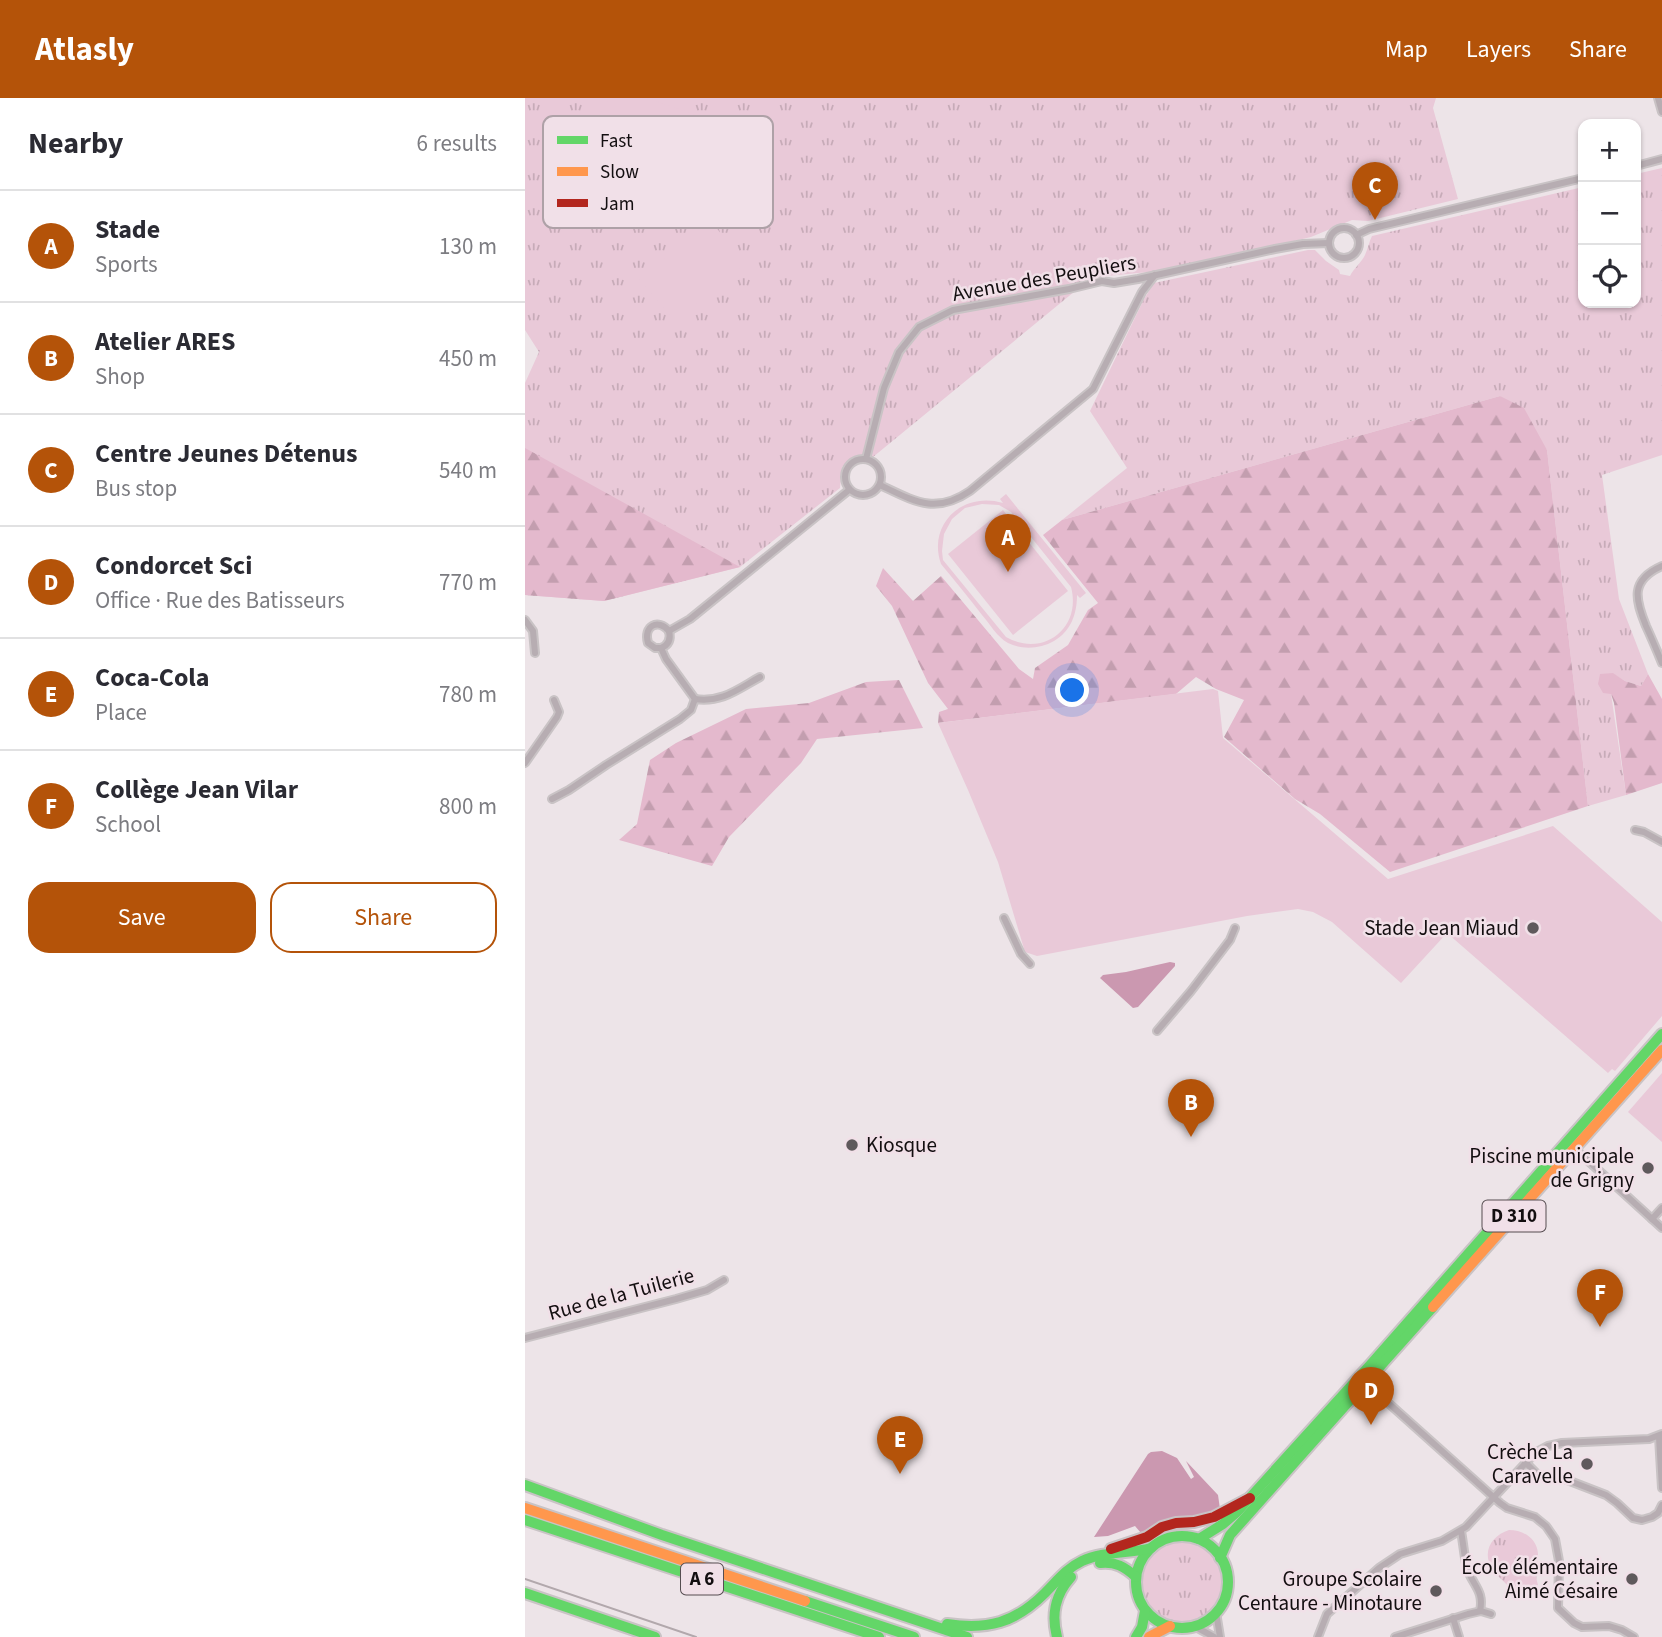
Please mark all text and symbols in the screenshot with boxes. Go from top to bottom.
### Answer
text: Atlasly [35,26,134,73]
text: Map [1385,32,1428,67]
text: Layers [1466,32,1531,67]
text: Share [1569,32,1627,67]
legend [543,116,773,228]
map controls [1578,119,1641,308]
button: + [1578,119,1641,182]
text: Nearby [28,122,123,165]
text: 6 results [417,127,497,160]
text: Fast [600,128,633,155]
text: Slow [600,159,639,186]
pin: C [1352,162,1398,220]
button: − [1578,182,1641,245]
text: Jam [600,191,634,218]
text: Stade [95,211,160,248]
text: A [44,230,58,263]
text: 130 m [439,230,497,263]
button: locate [1578,245,1641,308]
street label: Avenue des Peupliers [950,247,1138,309]
text: Sports [95,248,158,281]
text: Atelier ARES [95,323,236,360]
text: B [44,342,58,375]
text: 450 m [439,342,497,375]
text: Shop [95,360,145,393]
text: Centre Jeunes Détenus [95,435,358,472]
text: C [44,454,58,487]
text: 540 m [439,454,497,487]
text: Bus stop [95,472,177,505]
pin: A [985,514,1031,572]
text: Condorcet Sci [95,547,252,584]
text: D [44,566,58,599]
text: 770 m [439,566,497,599]
text: Office · Rue des Batisseurs [95,584,345,617]
text: Coca-Cola [95,659,210,696]
your location [1055,673,1089,707]
text: E [45,678,57,711]
text: 780 m [439,678,497,711]
text: Place [95,696,147,729]
text: Collège Jean Vilar [95,771,298,808]
text: F [45,790,57,823]
text: 800 m [439,790,497,823]
text: School [95,808,161,841]
button: Save [28,882,256,953]
button: Share [270,882,497,953]
place label: Stade Jean Miaud [1364,913,1519,943]
marker: Stade Jean Miaud [1525,920,1541,936]
pin: B [1168,1079,1214,1137]
place label: Kiosque [866,1130,937,1160]
marker: Kiosque [844,1137,860,1153]
place label: Piscine municipale de Grigny [1469,1141,1634,1195]
marker: Piscine municipale de Grigny [1640,1160,1656,1176]
road number: D 310 [1483,1200,1545,1232]
street label: Rue de la Tuilerie [545,1260,697,1328]
pin: F [1577,1269,1623,1327]
pin: D [1348,1367,1394,1425]
pin: E [877,1416,923,1474]
place label: Crèche La Caravelle [1487,1437,1573,1491]
marker: Crèche La Caravelle [1579,1456,1595,1472]
place label: École élémentaire Aimé Césaire [1461,1552,1618,1606]
road number: A 6 [681,1564,723,1595]
place label: Groupe Scolaire Centaure - Minotaure [1238,1564,1422,1618]
marker: École élémentaire Aimé Césaire [1624,1571,1640,1587]
marker: Groupe Scolaire Centaure - Minotaure [1428,1583,1444,1599]

